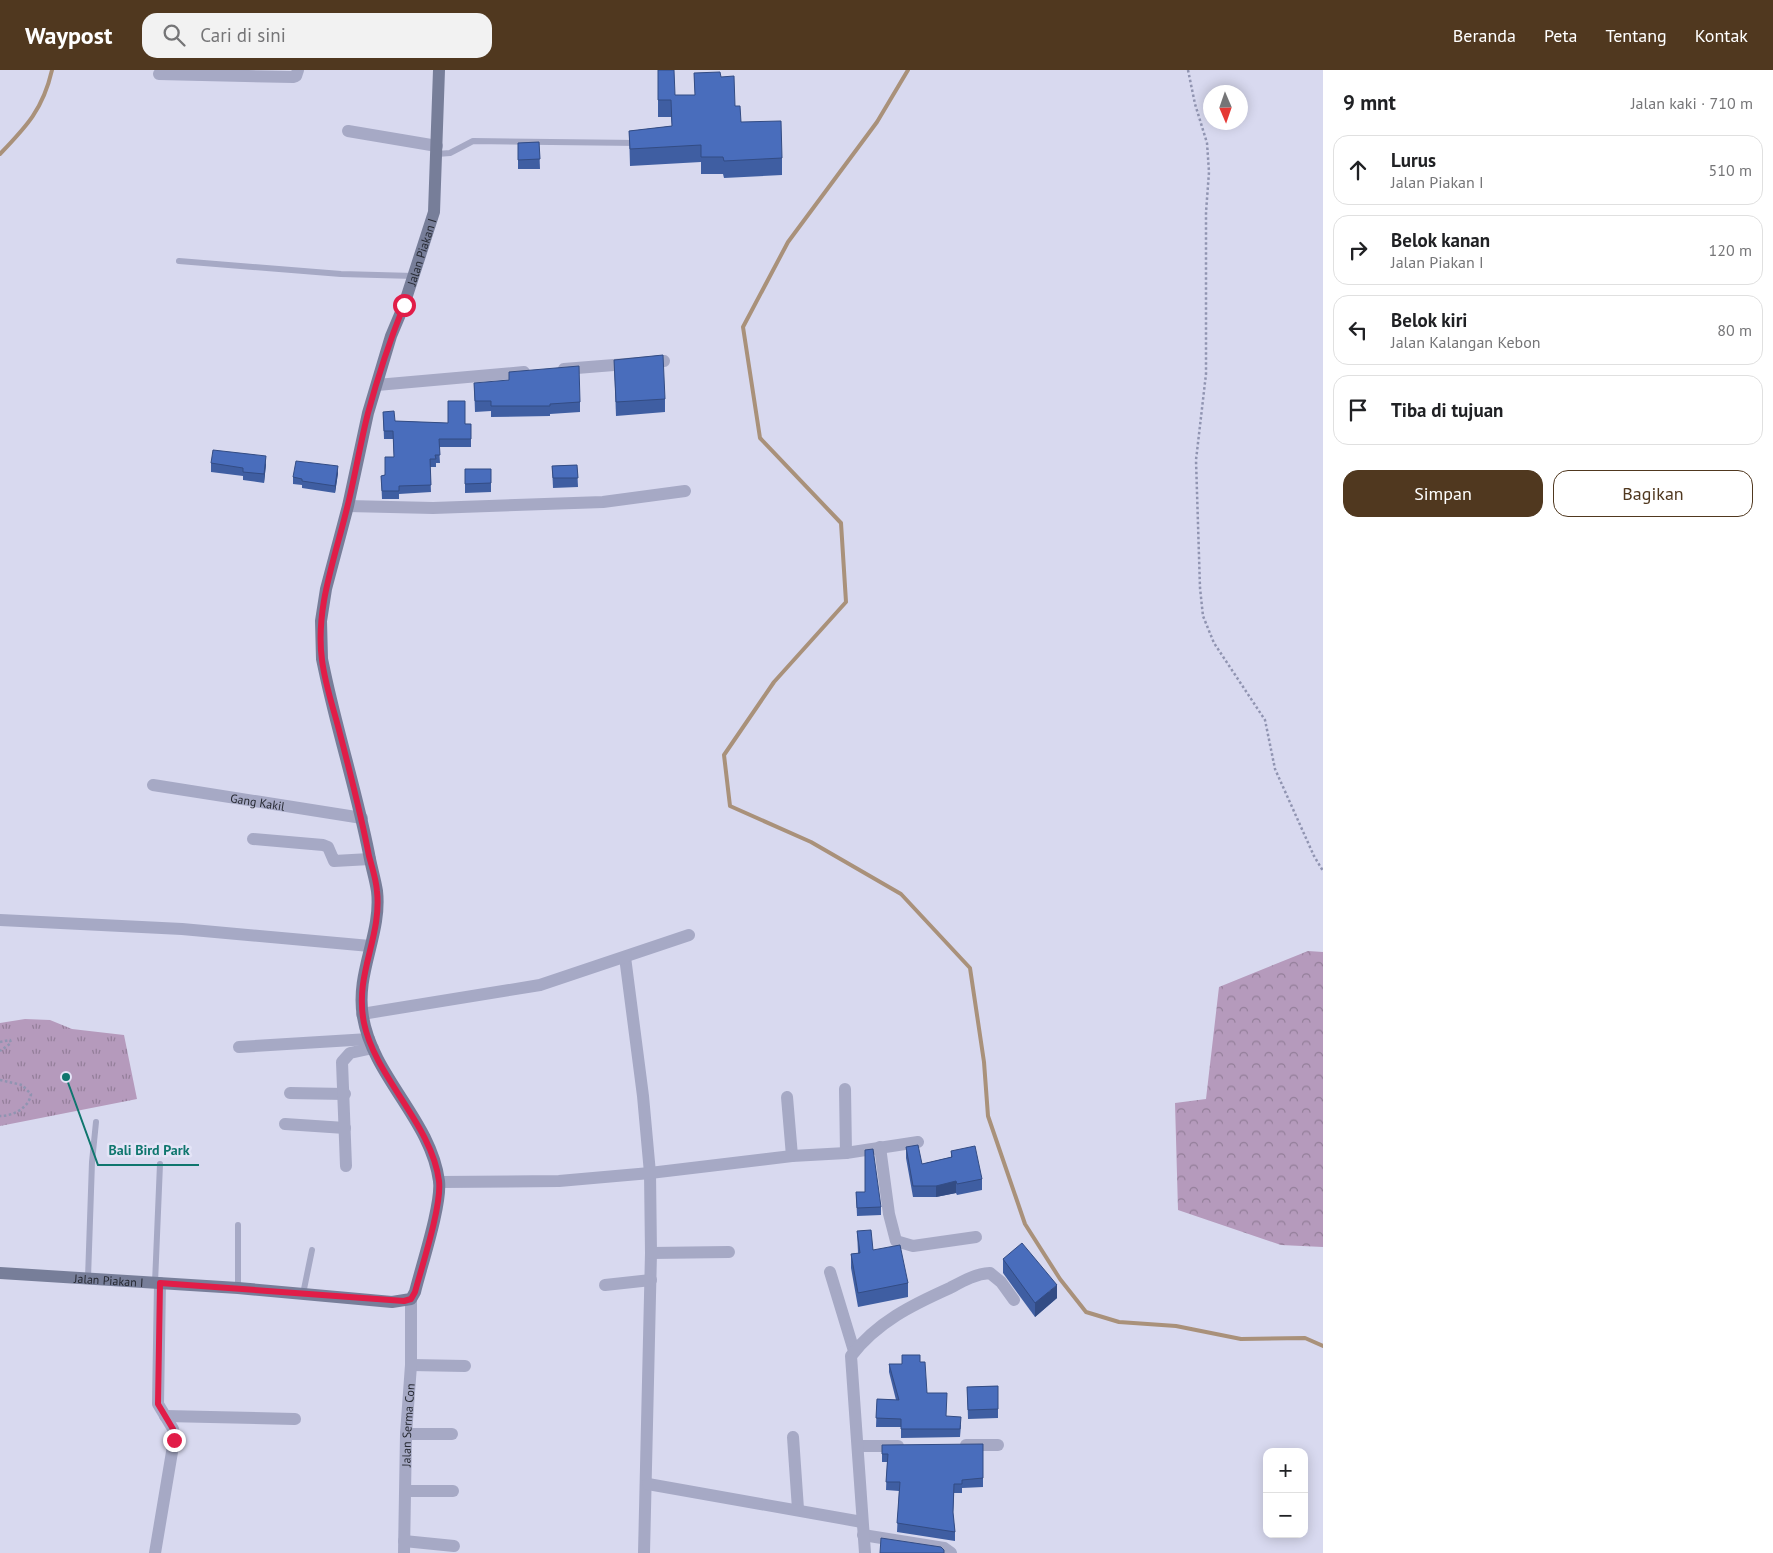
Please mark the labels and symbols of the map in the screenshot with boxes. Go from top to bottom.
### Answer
north arrow [1203,85,1248,130]
street label: Jalan Piakan I [403,216,439,288]
route start [393,294,416,317]
street label: Gang Kakil [229,790,287,813]
callout: Bali Bird Park [98,1136,199,1165]
text: Bali Bird Park [108,1141,190,1159]
street label: Jalan Piakan I [73,1270,144,1290]
street label: Jalan Serma Con [398,1383,417,1468]
route end [163,1429,186,1452]

